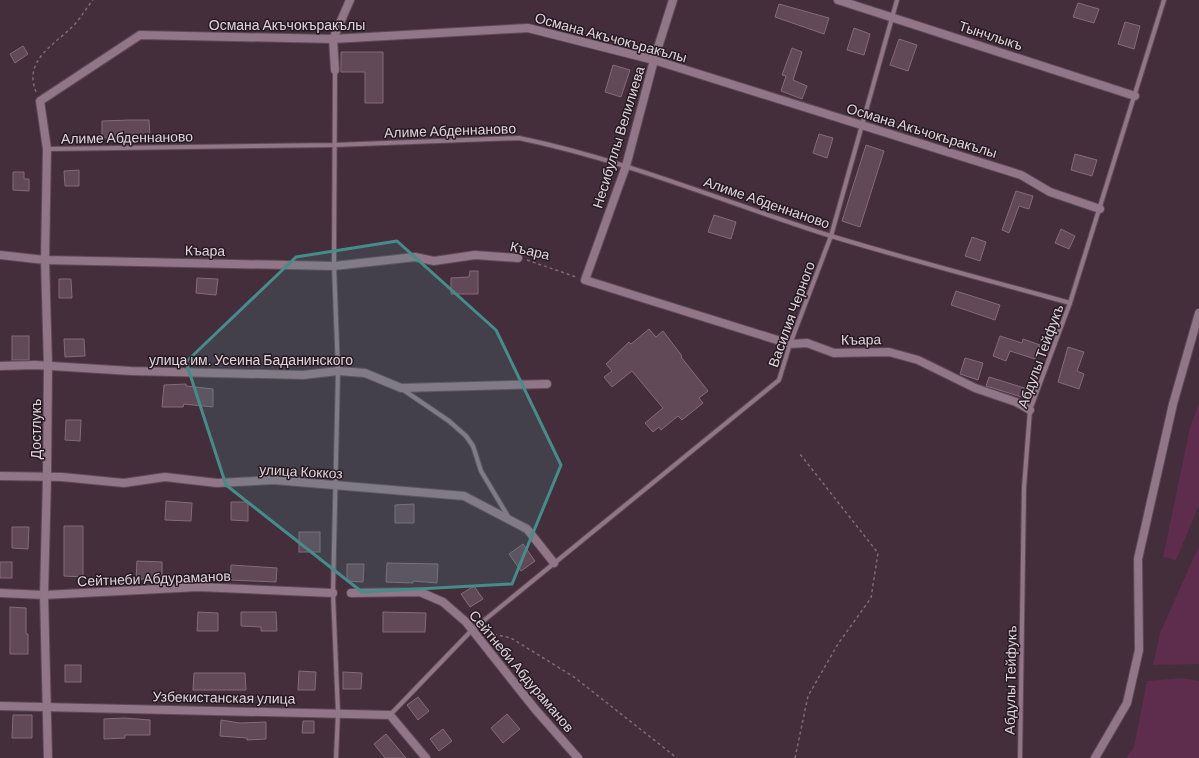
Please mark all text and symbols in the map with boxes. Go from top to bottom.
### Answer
street label: Османа Акъчокъракълы [533,9,689,65]
street label: Османа Акъчокъракълы [209,16,365,33]
street label: Тынчлыкъ [957,17,1025,53]
street label: Несибуллы Велилиева [588,64,648,210]
street label: Османа Акъчокъракълы [845,99,999,161]
street label: Алиме Абденнаново [384,119,516,141]
street label: Алиме Абденнаново [61,127,193,147]
street label: Алиме Абденнаново [702,172,832,232]
street label: Къара [508,237,552,263]
street label: Къара [185,241,225,259]
street label: Василия Черного [764,259,818,369]
street label: Абдулы Тейфукъ [1013,302,1067,410]
street label: Къара [841,330,881,348]
street label: улица им. Усеина Баданинского [149,351,353,368]
street label: Достлукъ [27,398,44,459]
street label: улица Коккоз [259,460,343,482]
street label: Сейтнеби Абдураманов [77,567,231,589]
street label: Сейтнеби Абдураманов [466,607,578,735]
street label: Абдулы Тейфукъ [1001,625,1019,735]
street label: Узбекистанская улица [152,687,296,707]

